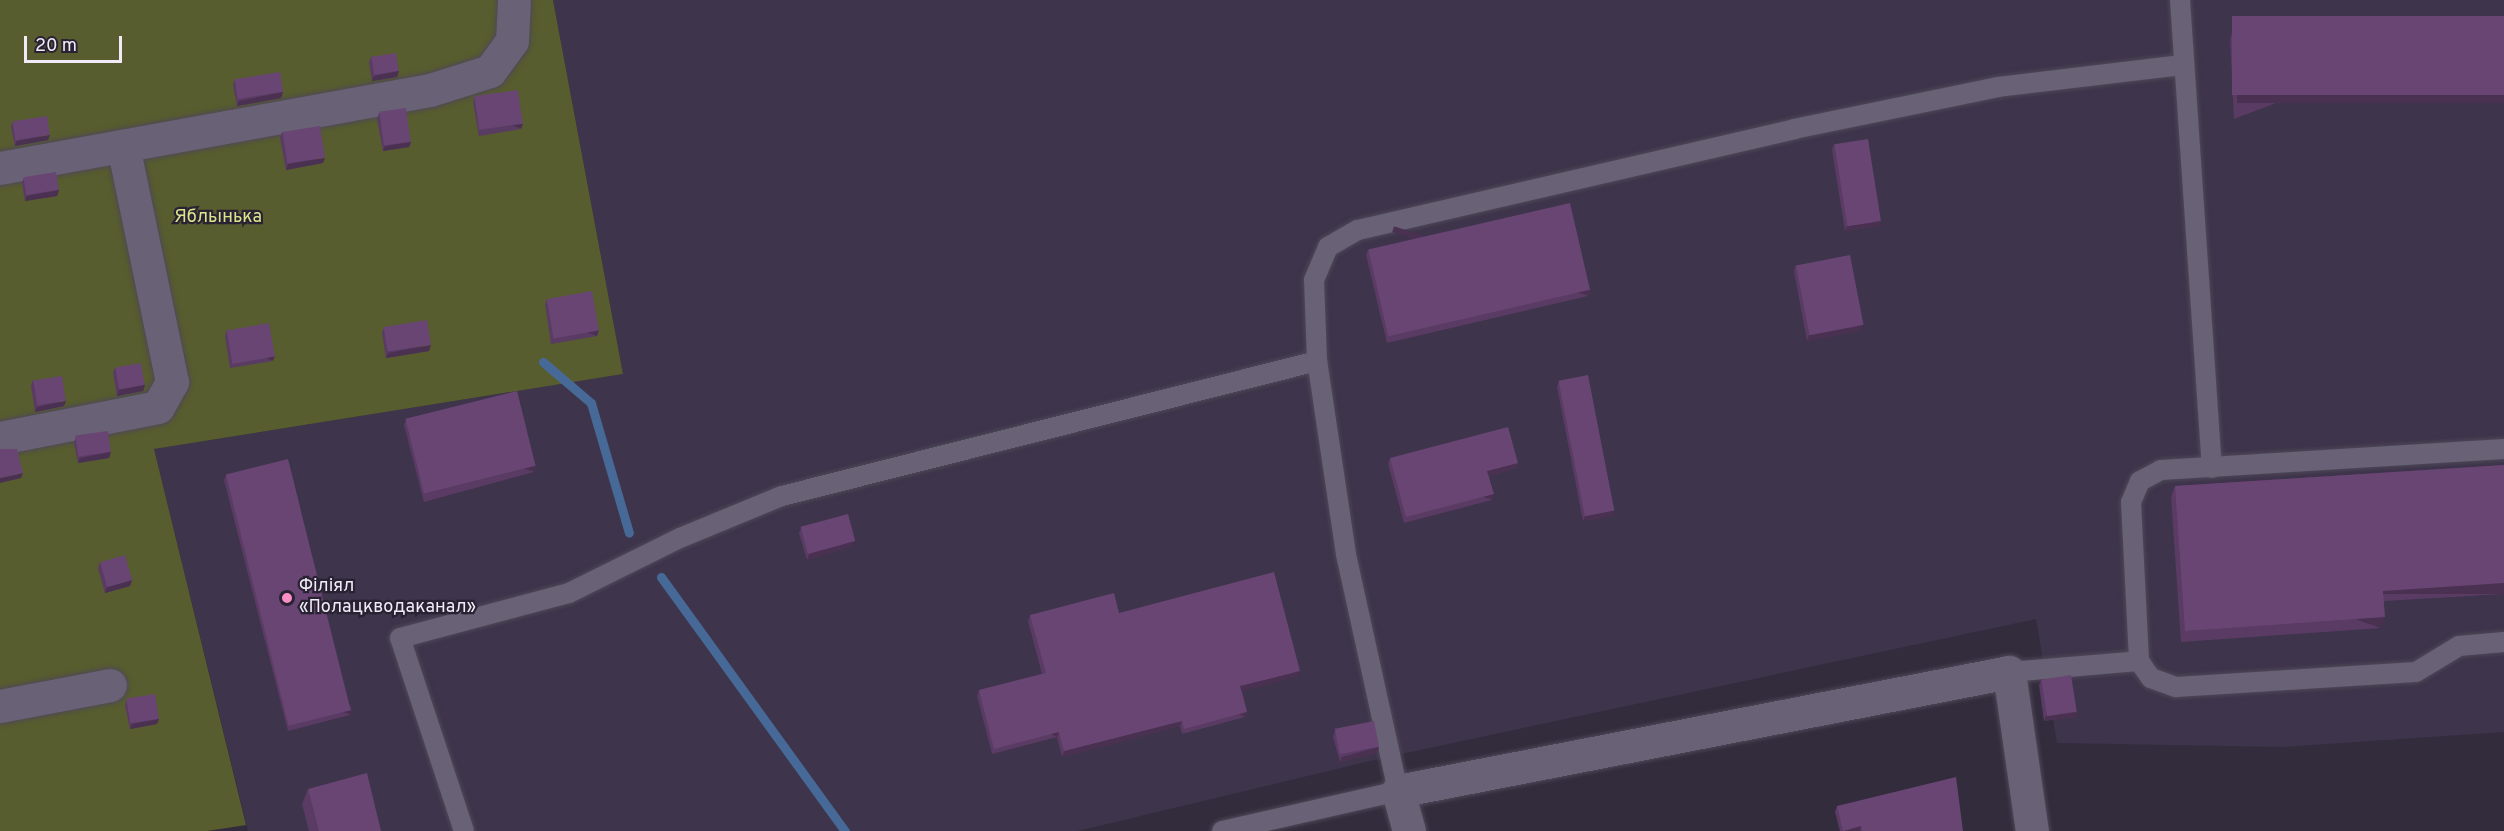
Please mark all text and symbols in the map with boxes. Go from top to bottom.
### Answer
scale bar [27,24,124,62]
text: 20 m [35,35,77,58]
park label: Яблынька [174,207,262,229]
place label: Філіял «Полацкводаканал» [299,577,476,620]
marker: Філіял «Полацкводаканал» [280,591,294,605]

